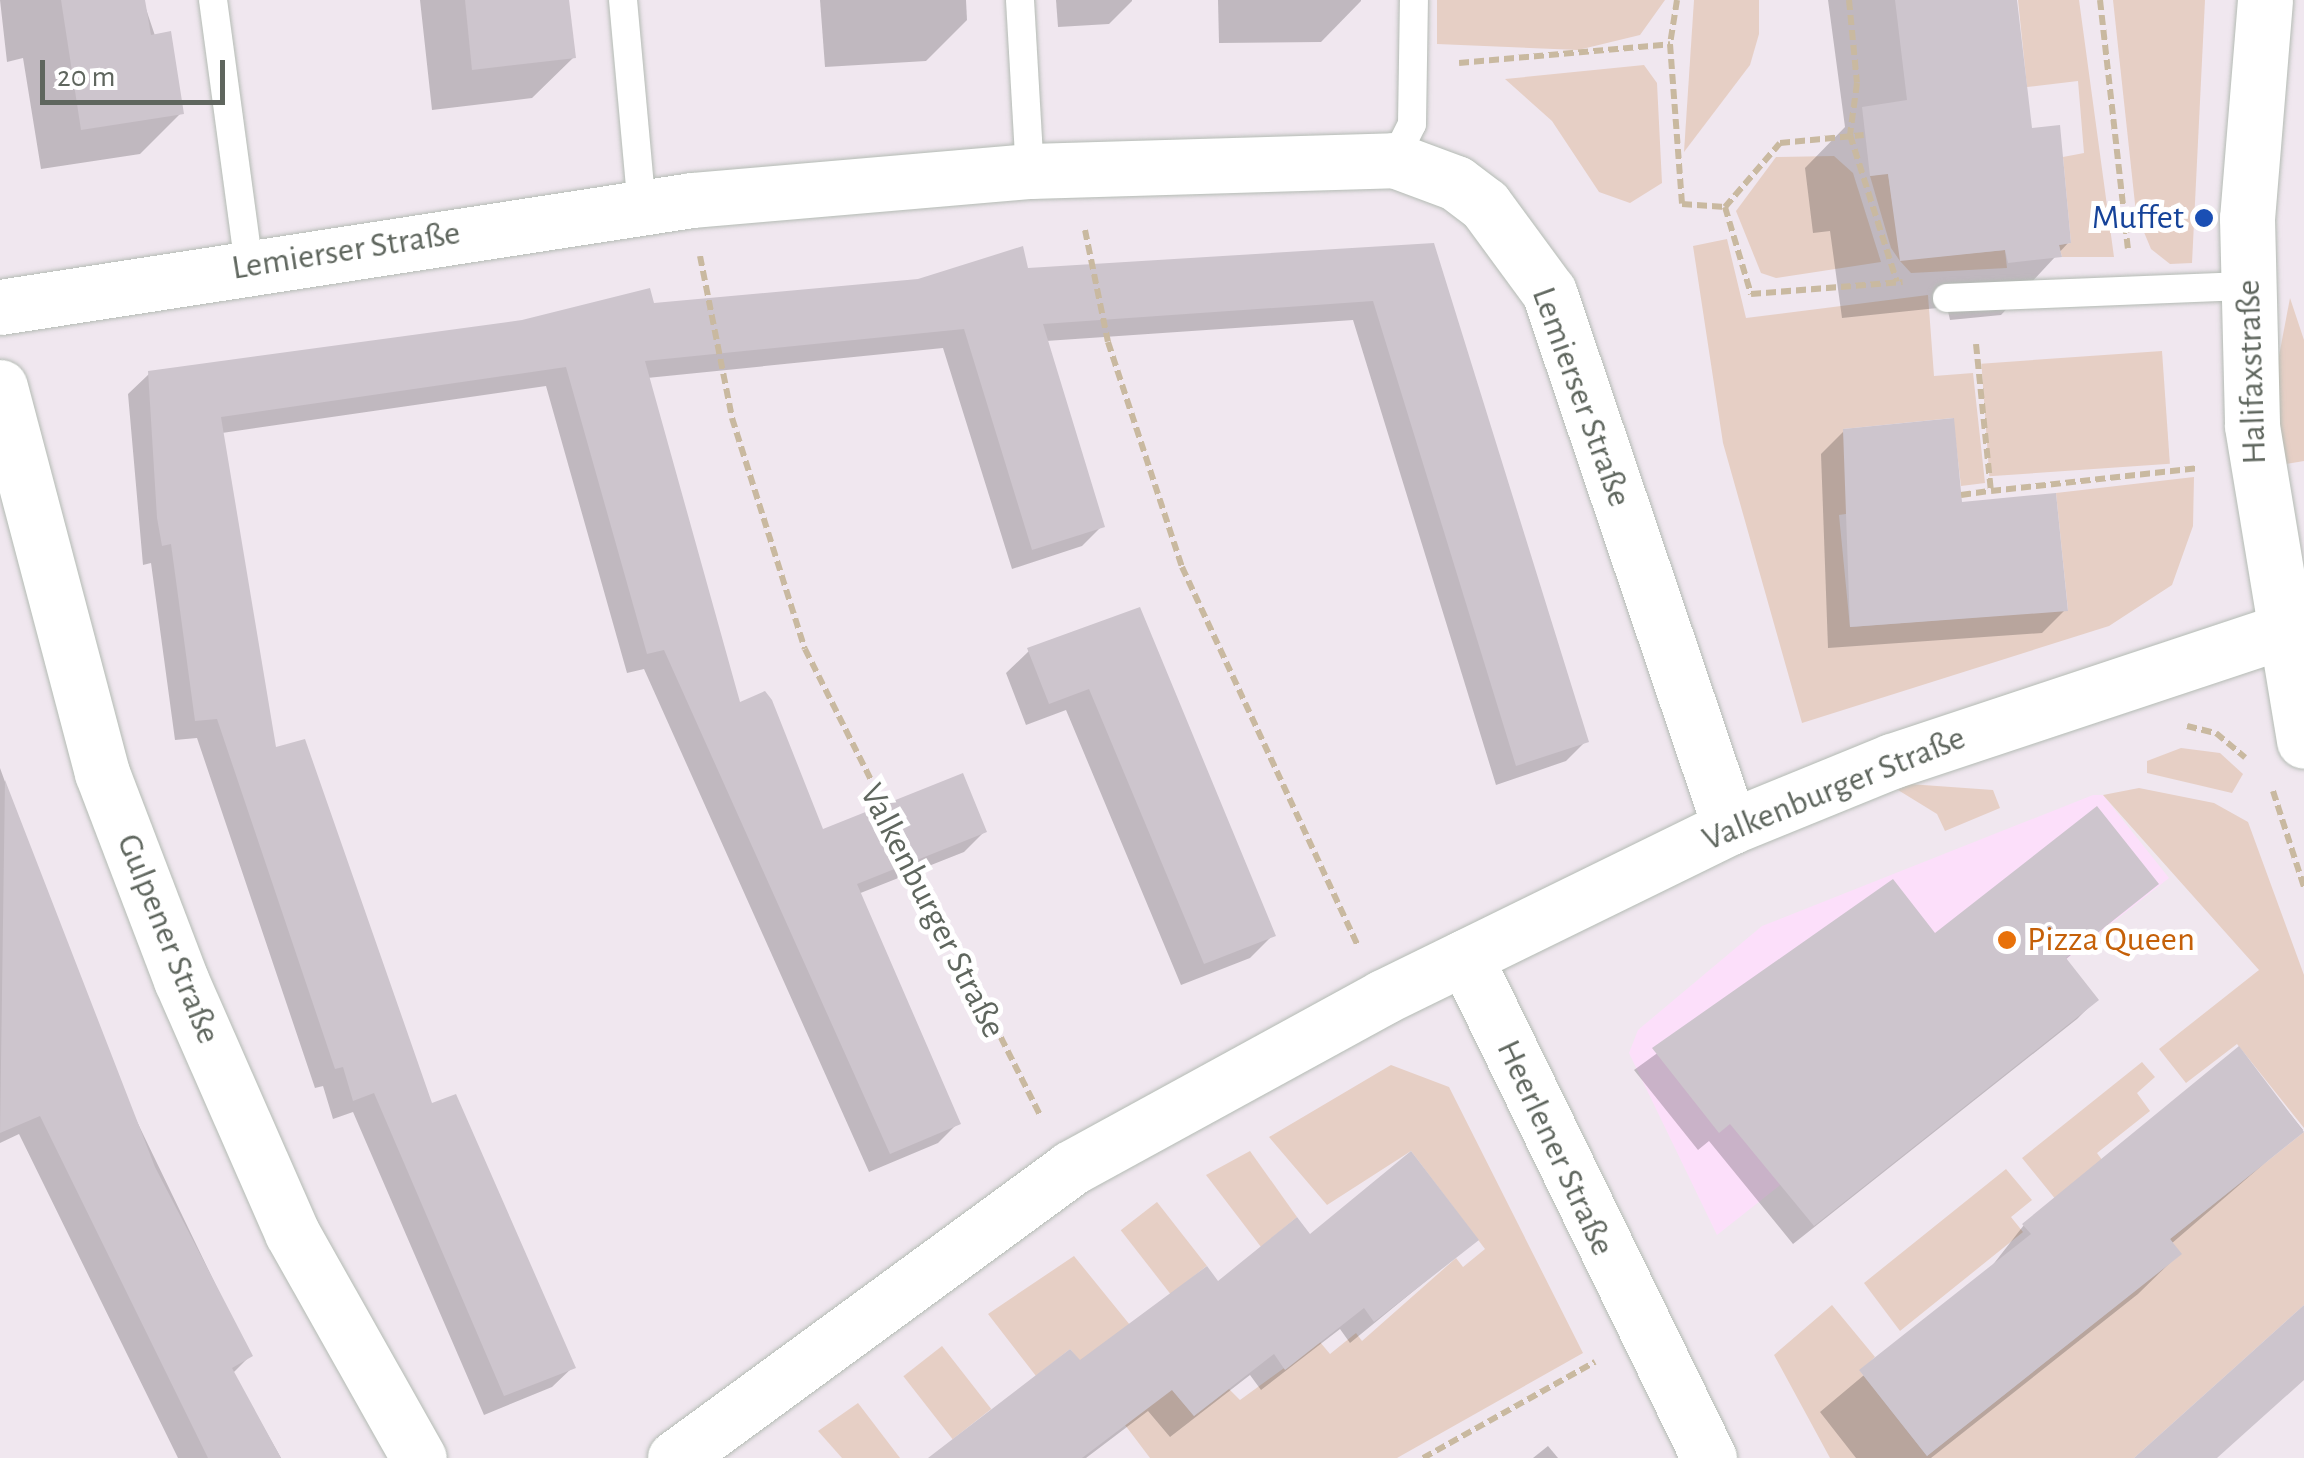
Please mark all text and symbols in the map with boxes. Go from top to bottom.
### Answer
scale bar [45,40,230,102]
text: 20 m [57,62,115,92]
place label: Muffet [2092,197,2184,239]
marker: Muffet [2193,207,2215,229]
street label: Lemierser Straße [229,212,463,290]
street label: Halifaxstraße [2228,279,2276,465]
street label: Lemierser Straße [1522,281,1640,513]
street label: Valkenburger Straße [1696,717,1972,861]
street label: Valkenburger Straße [850,777,1014,1045]
street label: Gulpener Straße [107,828,229,1050]
place label: Pizza Queen [2027,919,2195,961]
marker: Pizza Queen [1996,929,2018,951]
street label: Heerlener Straße [1487,1033,1623,1263]

